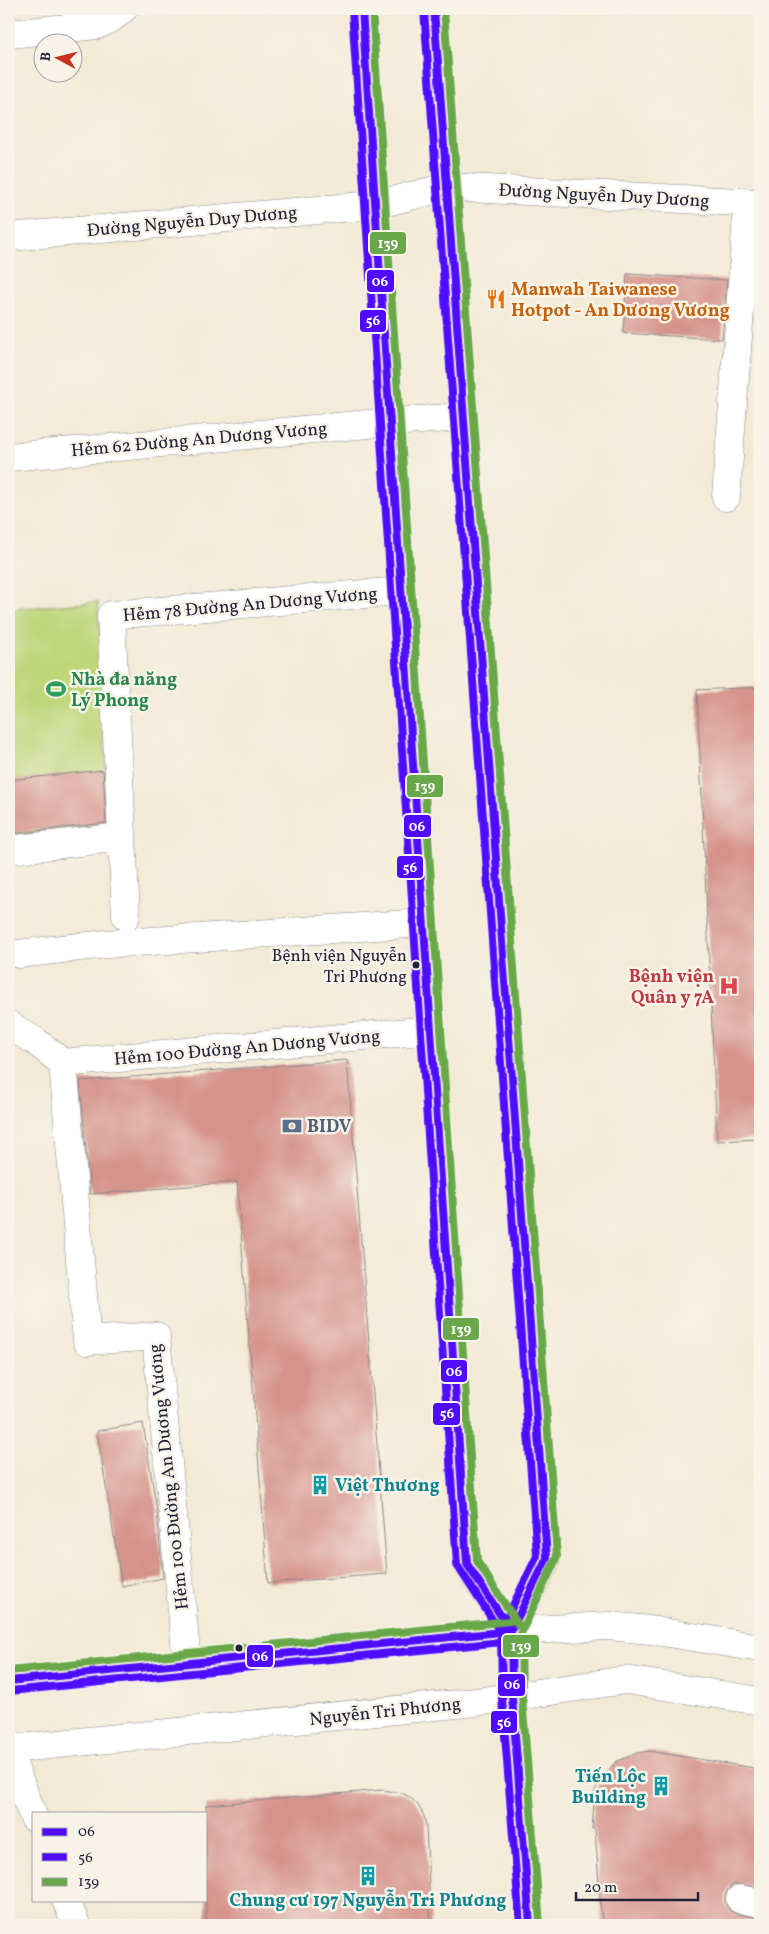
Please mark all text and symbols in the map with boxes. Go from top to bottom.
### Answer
north arrow [32,32,82,82]
text: B [37,51,57,62]
street label: Đường Nguyễn Duy Dương [498,178,710,215]
street label: Đường Nguyễn Duy Dương [86,201,298,244]
line badge: 139 [369,231,407,255]
text: 139 [378,235,398,254]
line badge: 06 [366,269,395,293]
text: 06 [372,273,389,292]
place label: Manwah Taiwanese Hotpot - An Dương Vương [511,278,730,324]
restaurant icon: Manwah Taiwanese Hotpot - An Dương Vương [485,288,507,310]
line badge: 56 [359,309,387,333]
text: 56 [366,312,381,331]
street label: Hẻm 62 Đường An Dương Vương [70,417,328,464]
street label: Hẻm 78 Đường An Dương Vương [122,582,379,629]
place label: Nhà đa năng Lý Phong [71,668,177,714]
sports icon: Nhà đa năng Lý Phong [45,678,67,700]
line badge: 139 [406,774,444,798]
text: 139 [415,778,435,797]
line badge: 06 [403,814,432,838]
text: 06 [409,818,426,837]
line badge: 56 [396,855,424,879]
text: 56 [403,859,418,878]
place label: Bệnh viện Nguyễn Tri Phương [272,945,407,989]
marker: Bệnh viện Nguyễn Tri Phương [411,960,421,970]
place label: Bệnh viện Quân y 7A [629,965,714,1011]
hospital icon: Bệnh viện Quân y 7A [718,975,740,997]
street label: Hẻm 100 Đường An Dương Vương [113,1024,381,1073]
bank icon: BIDV [281,1115,303,1137]
place label: BIDV [307,1115,352,1140]
line badge: 139 [442,1317,480,1341]
text: 139 [451,1321,471,1340]
street label: Hẻm 100 Đường An Dương Vương [143,1343,196,1611]
line badge: 06 [440,1359,468,1383]
text: 06 [446,1363,463,1382]
line badge: 56 [432,1402,461,1426]
text: 56 [440,1405,455,1424]
building icon: Việt Thương [309,1474,331,1496]
place label: Việt Thương [335,1474,440,1499]
line badge: 139 [502,1634,540,1658]
text: 139 [511,1638,531,1657]
unlabelled marker [234,1643,244,1653]
line badge: 06 [246,1644,274,1668]
text: 06 [252,1648,269,1667]
line badge: 06 [497,1673,526,1697]
text: 06 [504,1676,521,1695]
street label: Nguyễn Tri Phương [308,1692,462,1733]
line badge: 56 [490,1710,518,1734]
text: 56 [497,1714,512,1733]
place label: Tiến Lộc Building [571,1765,646,1811]
building icon: Tiến Lộc Building [650,1775,672,1797]
legend [32,1812,208,1902]
text: 06 [78,1822,95,1843]
text: 56 [78,1848,93,1869]
building icon: Chung cư 197 Nguyễn Tri Phương [357,1865,379,1887]
scale bar [576,1869,699,1901]
text: 139 [78,1872,99,1893]
text: 20 m [584,1878,617,1899]
place label: Chung cư 197 Nguyễn Tri Phương [230,1889,507,1914]

